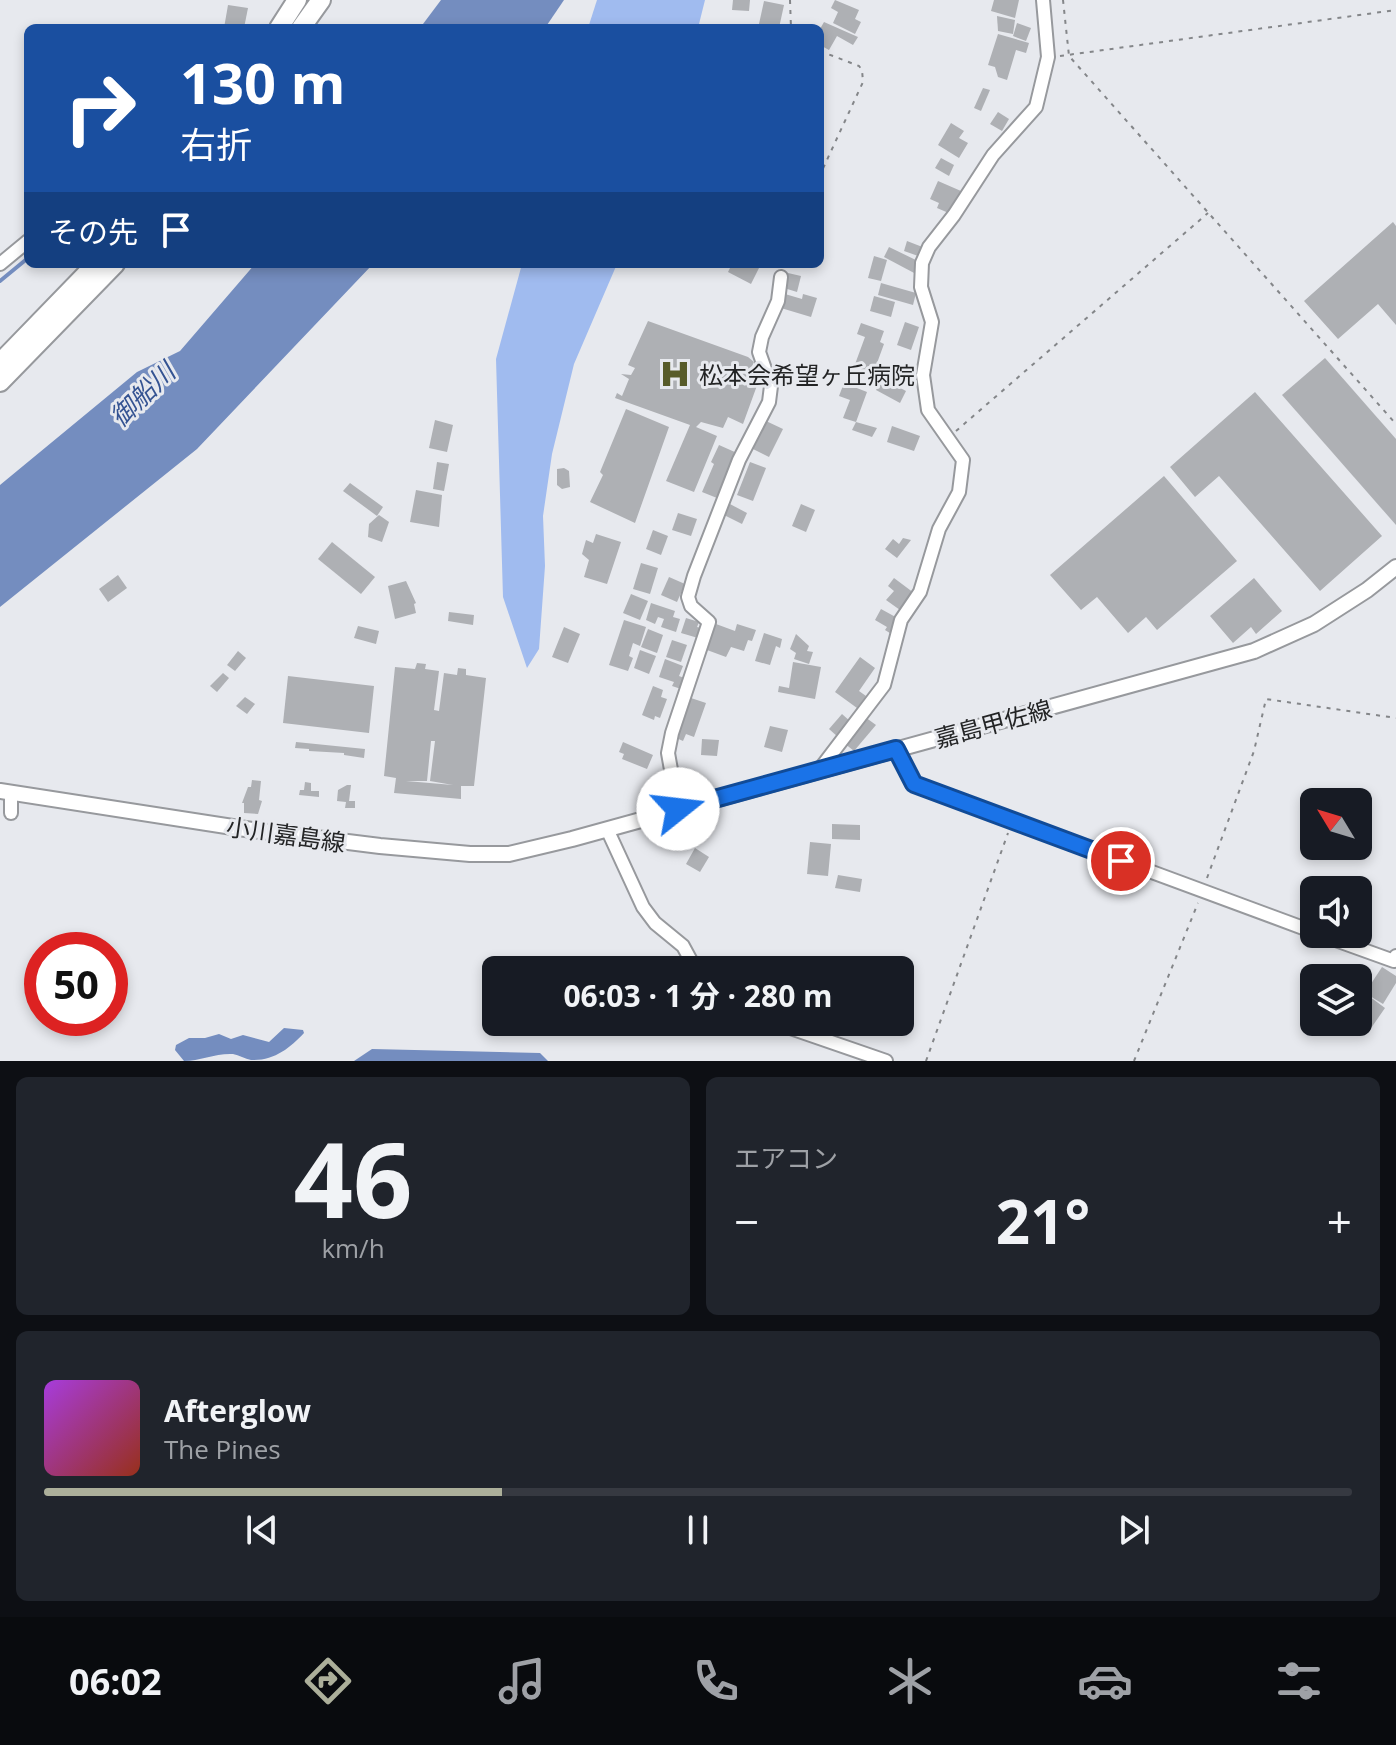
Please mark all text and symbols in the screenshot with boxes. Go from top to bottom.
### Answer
text: 130 m [180,44,346,120]
icon: right [48,56,152,160]
text: 右折 [180,120,252,169]
icon: arrive [154,208,198,252]
text: その先 [48,211,138,252]
water label: 御船川 [101,352,185,434]
hospital icon: 松本会希望ヶ丘病院 [658,357,692,391]
place label: 松本会希望ヶ丘病院 [699,358,915,391]
street label: 嘉島甲佐線 [931,692,1055,754]
position arrow [636,767,720,851]
north arrow [1300,788,1372,860]
map controls [1300,788,1372,1036]
street label: 小川嘉島線 [224,809,348,859]
pin [1087,827,1155,895]
icon: arrive [1099,839,1143,883]
button: sound [1300,876,1372,948]
speed limit sign: 50 [24,932,128,1036]
button: layers [1300,964,1372,1036]
text: 06:03 · 1 分 · 280 m [563,975,833,1016]
text: 46 [294,1107,412,1248]
text: エアコン [734,1140,838,1176]
text: 21° [996,1180,1090,1262]
text: − [734,1191,759,1251]
text: + [1327,1191,1352,1251]
text: km/h [321,1230,385,1266]
text: Afterglow [164,1390,311,1431]
text: The Pines [164,1431,281,1467]
icon: previous [240,1508,284,1552]
icon: pause [676,1508,720,1552]
icon: next [1112,1508,1156,1552]
icon: directions [300,1653,356,1709]
icon: music [494,1653,550,1709]
icon: phone [688,1653,744,1709]
icon: climate [882,1653,938,1709]
icon: car [1077,1653,1133,1709]
icon: filters [1271,1653,1327,1709]
text: 06:02 [69,1657,162,1706]

